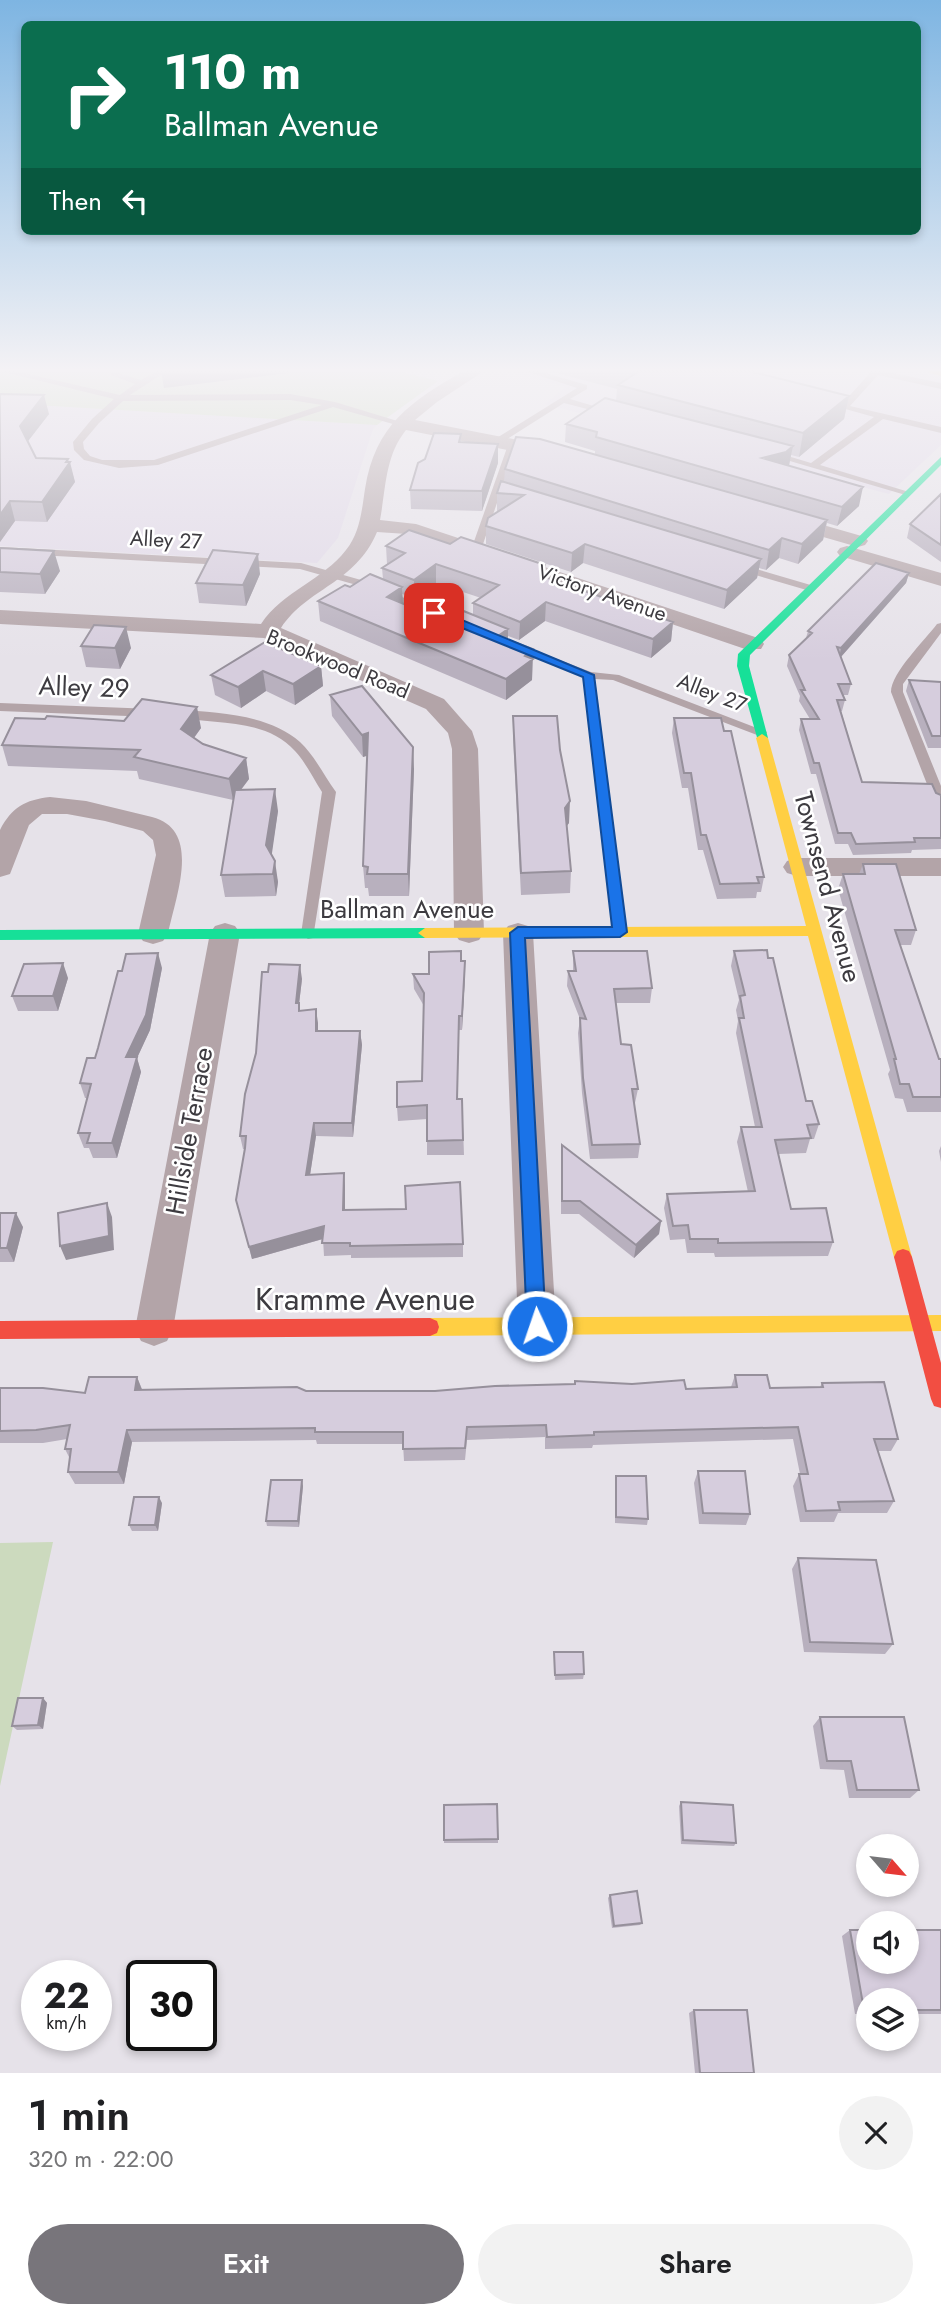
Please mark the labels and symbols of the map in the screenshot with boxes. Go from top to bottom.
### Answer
street label: Alley 27 [129,523,203,557]
street label: Victory Avenue [533,557,671,629]
pin [404,583,464,643]
street label: Brookwood Road [262,622,414,706]
street label: Alley 29 [38,666,130,708]
street label: Alley 27 [673,666,751,720]
street label: Townsend Avenue [784,788,872,986]
street label: Ballman Avenue [320,890,494,928]
street label: Hillside Terrace [156,1044,222,1218]
street label: Kramme Avenue [255,1276,475,1322]
position arrow [500,1289,574,1363]
north arrow [856,1834,919,1897]
speed limit sign: 30 [126,1960,217,2051]

